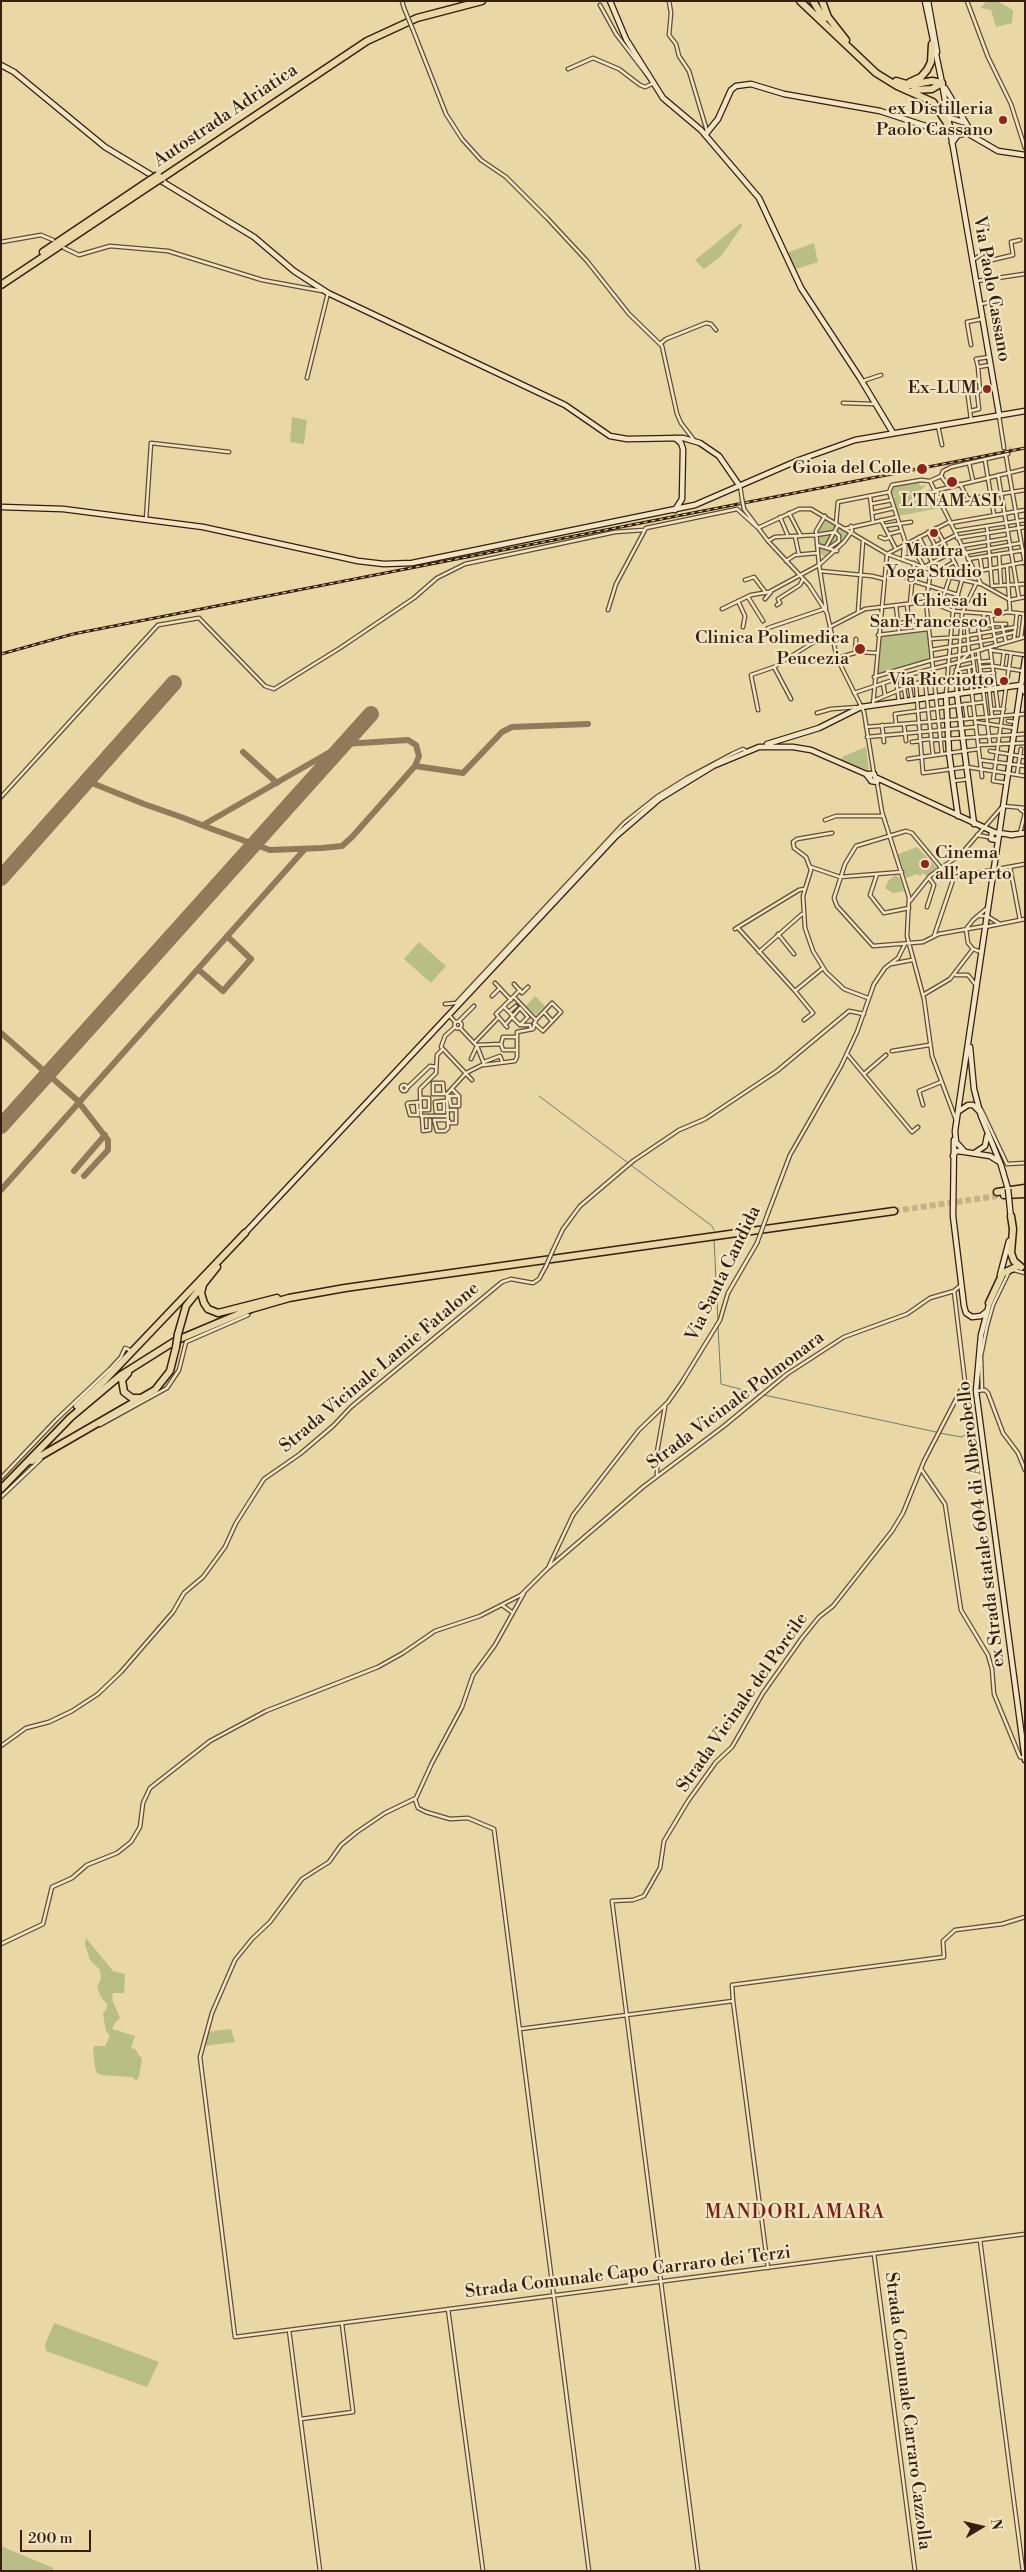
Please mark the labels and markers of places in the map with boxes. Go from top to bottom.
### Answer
place label: ex Distilleria Paolo Cassano [876,99,993,142]
marker: ex Distilleria Paolo Cassano [997,114,1009,126]
place label: Ex-LUM [908,378,977,400]
marker: Ex-LUM [981,383,993,395]
place label: Gioia del Colle [792,458,911,480]
marker: Gioia del Colle [915,462,929,476]
marker: L'INAM ASL [945,475,959,489]
place label: L'INAM ASL [901,491,1003,513]
marker: Mantra Yoga Studio [928,527,940,539]
place label: Mantra Yoga Studio [886,541,982,584]
place label: Chiesa di San Francesco [870,591,988,634]
marker: Chiesa di San Francesco [992,606,1004,618]
place label: Clinica Polimedica Peucezia [695,628,849,670]
marker: Clinica Polimedica Peucezia [853,642,867,656]
place label: Via Ricciotto [888,670,994,692]
marker: Via Ricciotto [998,675,1010,687]
place label: Cinema all'aperto [935,843,1012,886]
marker: Cinema all'aperto [919,858,931,870]

